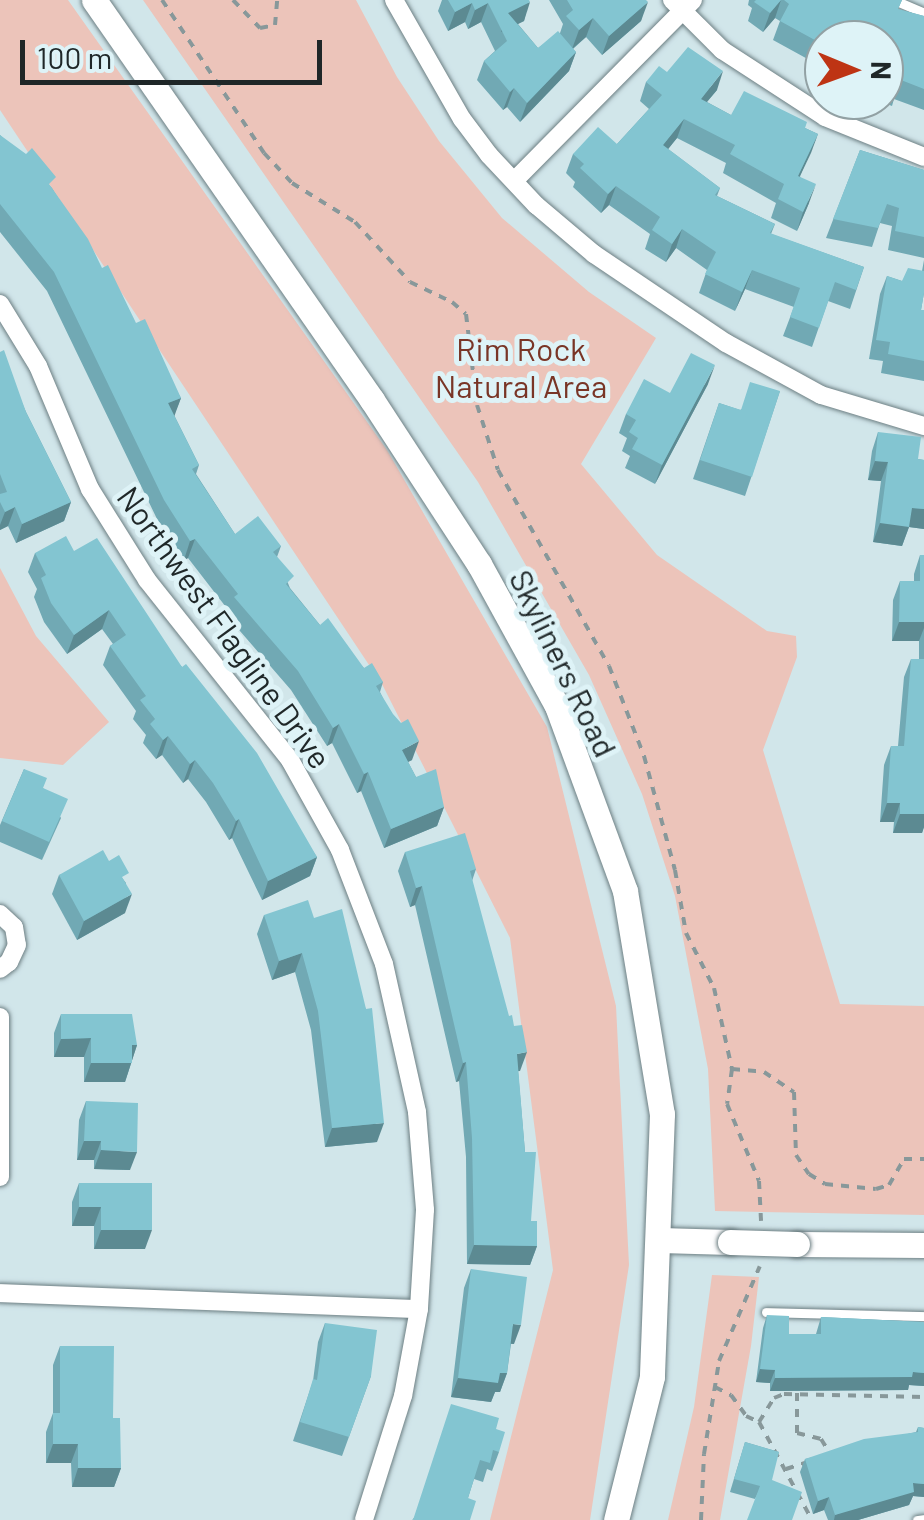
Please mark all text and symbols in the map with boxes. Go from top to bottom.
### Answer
scale bar [25,20,328,82]
north arrow [804,20,904,120]
text: 100 m [37,39,112,75]
text: N [865,61,899,80]
park label: Rim Rock Natural Area [435,330,607,405]
street label: Northwest Flagline Drive [110,479,340,775]
street label: Skyliners Road [502,563,626,763]

